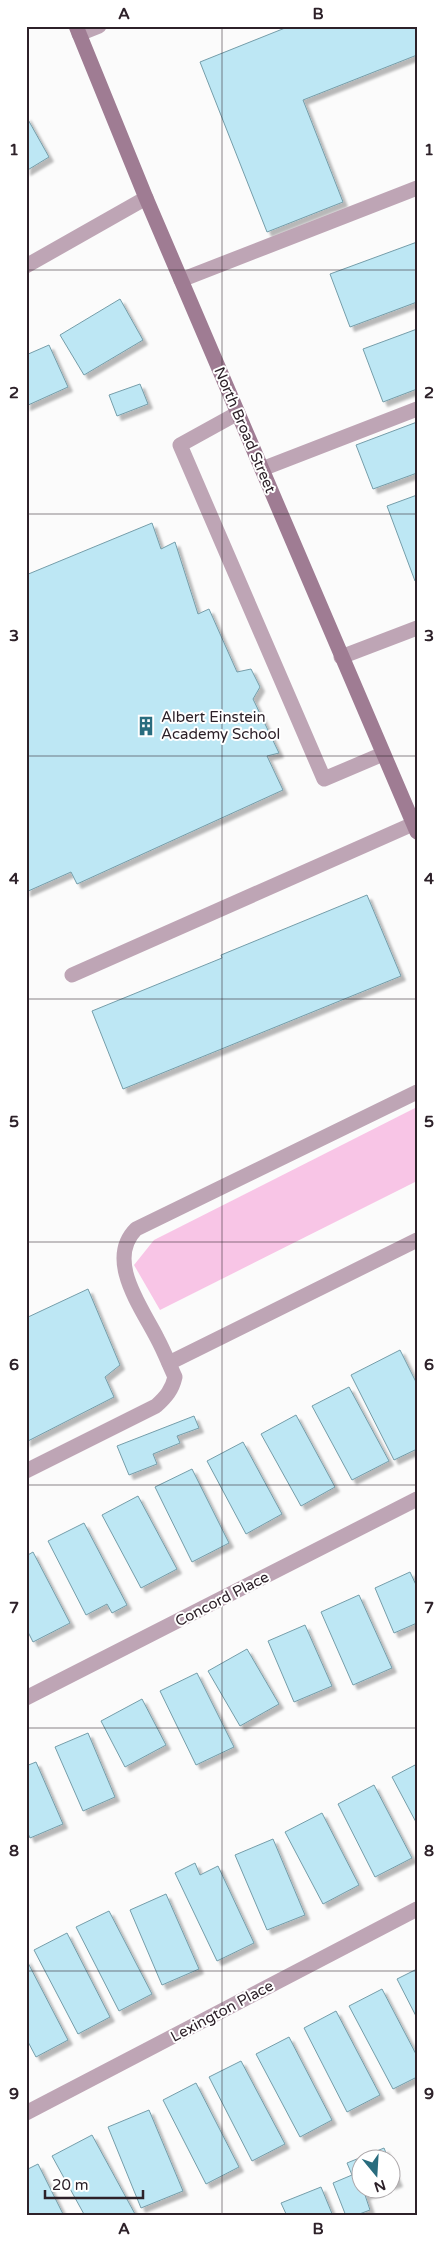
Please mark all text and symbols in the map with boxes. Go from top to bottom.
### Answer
text: A [118,4,130,24]
text: B [312,4,324,24]
text: 1 [9,140,19,160]
text: 1 [424,140,434,160]
street label: North Broad Street [210,364,280,496]
text: 2 [9,383,19,403]
text: 2 [424,383,434,403]
text: 3 [9,626,19,646]
text: 3 [424,626,434,646]
place label: Albert Einstein Academy School [161,708,280,743]
building icon: Albert Einstein Academy School [135,715,157,737]
text: 4 [9,869,19,889]
text: 4 [424,869,434,889]
text: 5 [9,1112,19,1132]
text: 5 [424,1112,434,1132]
text: 6 [9,1355,19,1375]
text: 6 [424,1355,434,1375]
street label: Concord Place [172,1568,272,1630]
text: 7 [9,1598,19,1618]
text: 7 [424,1598,434,1618]
text: 8 [9,1841,19,1861]
text: 8 [424,1841,434,1861]
street label: Lexington Place [168,1976,276,2046]
text: 9 [9,2084,19,2104]
text: 9 [424,2084,434,2104]
north arrow [350,2150,400,2200]
scale bar [45,2167,142,2199]
text: 20 m [52,2176,89,2194]
text: N [372,2176,388,2196]
text: A [118,2219,130,2239]
text: B [312,2219,324,2239]

